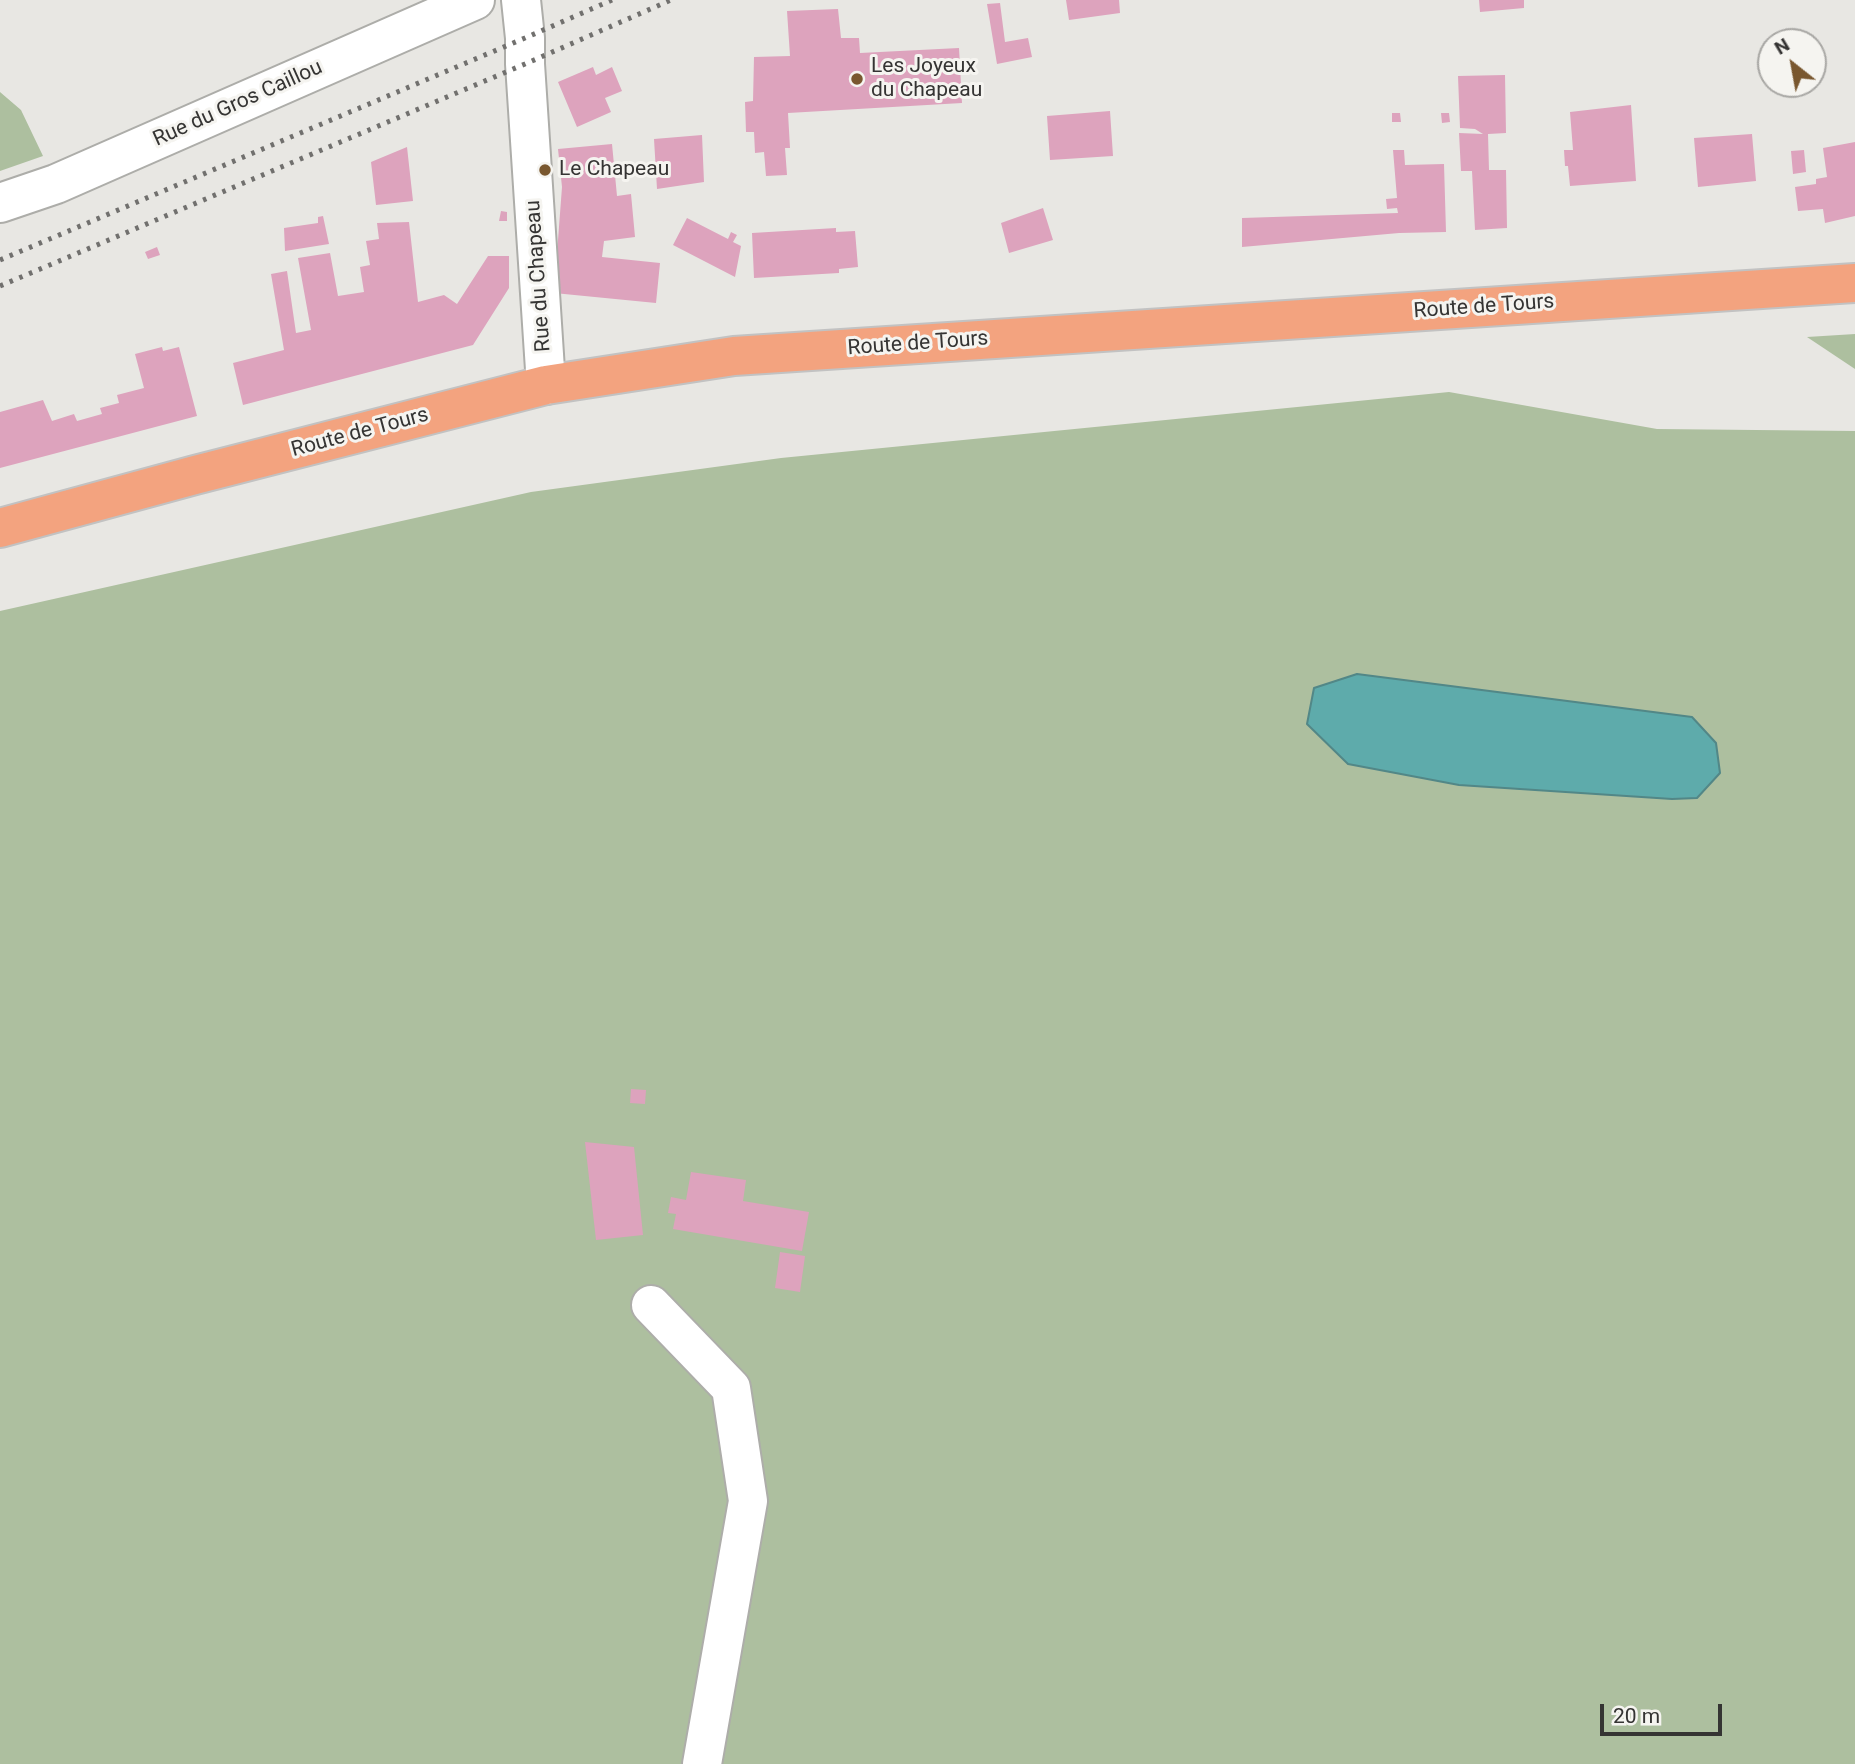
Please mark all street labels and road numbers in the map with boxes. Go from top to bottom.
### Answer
street label: Rue du Gros Caillou [149,55,327,153]
street label: Rue du Chapeau [521,199,557,353]
street label: Route de Tours [1413,290,1555,324]
street label: Route de Tours [847,327,989,361]
street label: Route de Tours [289,403,431,463]

